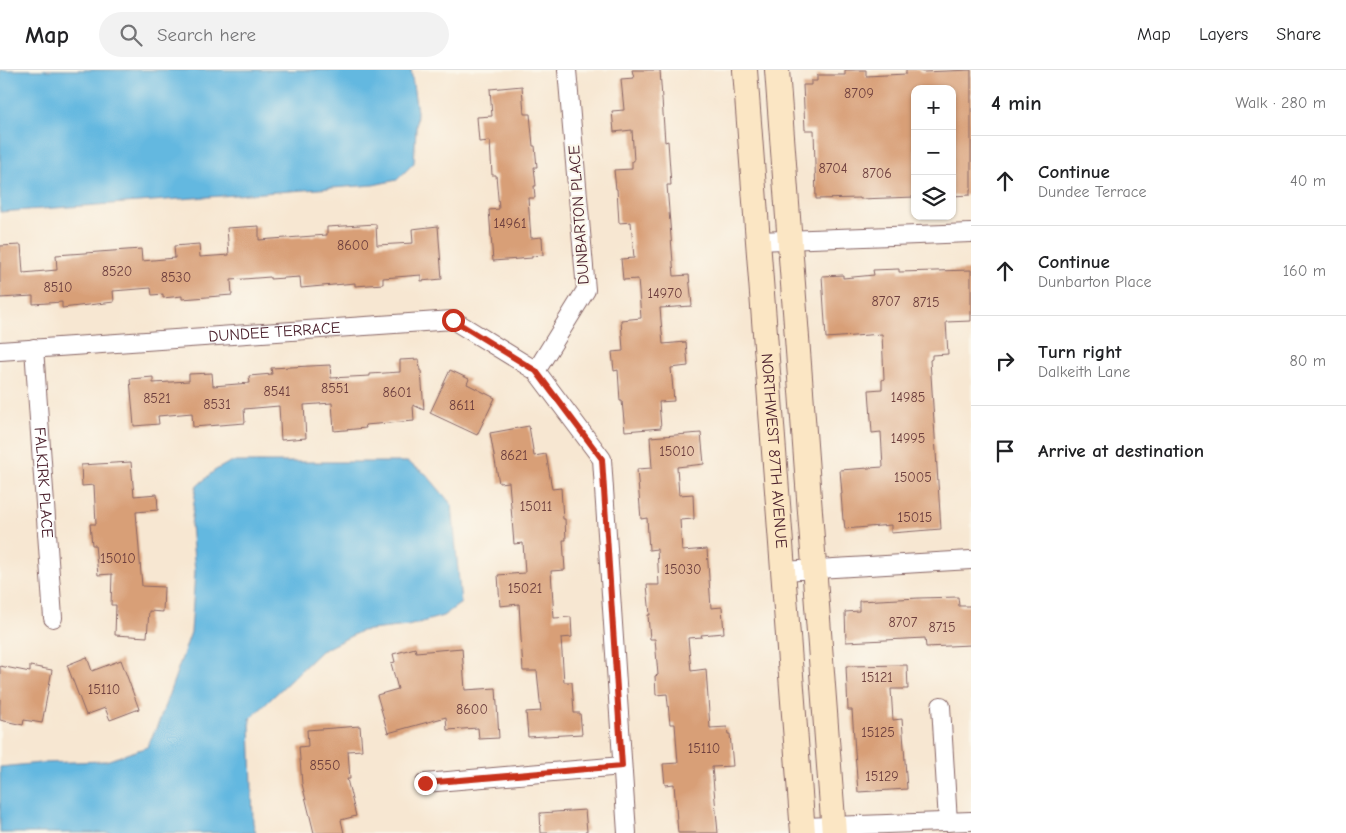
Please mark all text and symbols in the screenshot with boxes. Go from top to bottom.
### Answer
search box [99,12,449,57]
text: Map [25,21,69,49]
icon: search [117,21,145,49]
text: Search here [157,24,256,46]
text: Map [1137,24,1171,45]
text: Layers [1199,24,1248,45]
text: Share [1276,24,1321,45]
house number: 8709 [844,85,874,102]
map controls [911,85,956,220]
button: + [911,85,956,130]
text: 4 min [991,91,1042,115]
text: Walk · 280 m [1235,94,1326,112]
button: − [911,130,956,175]
street label: DUNBARTON PLACE [565,144,593,285]
house number: 8704 [818,160,848,177]
text: Continue [1038,161,1110,183]
house number: 8706 [862,165,892,182]
icon: ahead [991,167,1019,195]
text: 40 m [1290,172,1326,190]
button: layers [911,175,956,220]
text: Dundee Terrace [1038,183,1146,201]
house number: 14961 [494,215,526,232]
house number: 8600 [337,237,369,254]
text: Continue [1038,251,1110,273]
icon: ahead [991,257,1019,285]
text: 160 m [1283,262,1326,280]
house number: 8520 [102,263,132,280]
house number: 8530 [161,269,191,286]
text: Dunbarton Place [1038,273,1151,291]
house number: 8510 [44,279,72,296]
house number: 14970 [648,285,682,302]
house number: 8707 [872,293,901,310]
house number: 8715 [913,294,939,311]
route start [442,309,465,332]
street label: DUNDEE TERRACE [208,319,341,346]
text: Turn right [1038,341,1122,363]
icon: right [991,347,1019,375]
text: 80 m [1289,352,1326,370]
street label: NORTHWEST 87TH AVENUE [758,353,790,549]
text: Dalkeith Lane [1038,363,1130,381]
house number: 8551 [321,380,349,397]
house number: 8541 [263,383,291,400]
house number: 8601 [383,384,411,401]
house number: 14985 [891,389,925,406]
house number: 8521 [143,390,171,407]
house number: 8531 [203,396,231,413]
house number: 8611 [449,397,475,414]
street label: FALKIRK PLACE [31,427,56,539]
house number: 14995 [891,430,925,447]
icon: arrive [991,437,1019,465]
text: Arrive at destination [1038,440,1204,462]
house number: 15010 [659,443,695,460]
house number: 8621 [500,447,528,464]
house number: 15005 [894,469,932,486]
house number: 15011 [520,498,552,515]
house number: 15015 [898,509,932,526]
house number: 15010 [100,550,136,567]
house number: 15030 [664,561,702,578]
house number: 15021 [508,580,542,597]
house number: 8707 [889,614,918,631]
house number: 8715 [929,619,955,636]
house number: 15121 [861,669,893,686]
house number: 15110 [88,681,120,698]
house number: 8600 [456,701,488,718]
house number: 15125 [861,724,895,741]
house number: 15110 [688,740,720,757]
house number: 8550 [310,757,340,774]
house number: 15129 [865,768,899,785]
route end [414,772,437,795]

